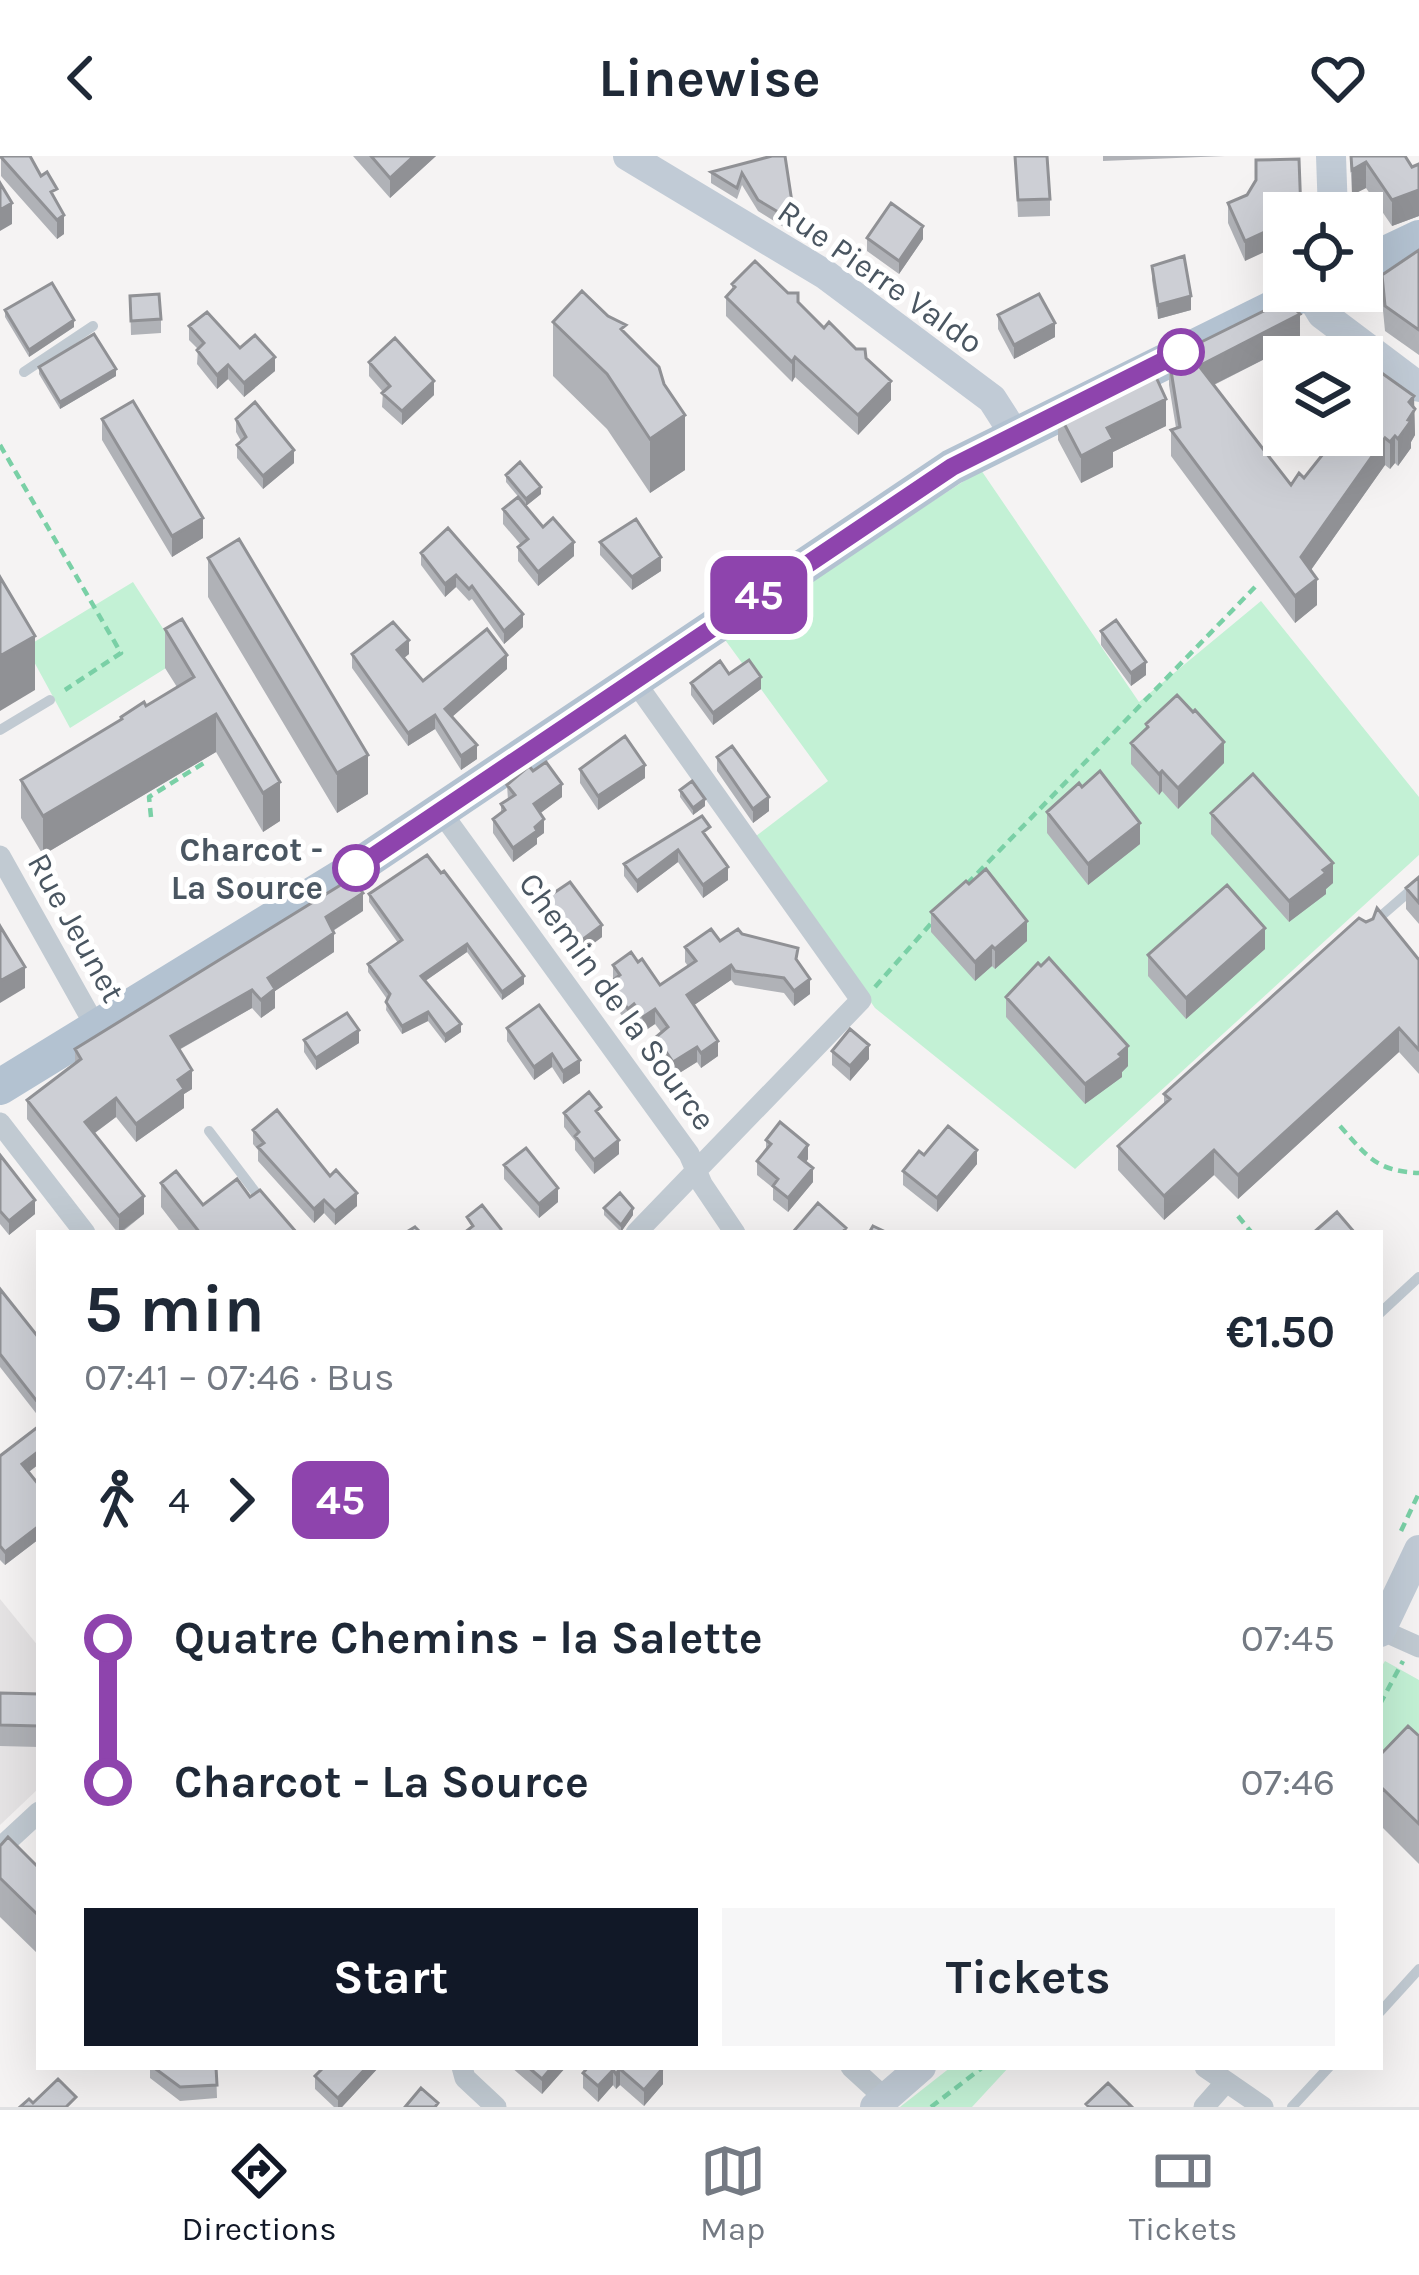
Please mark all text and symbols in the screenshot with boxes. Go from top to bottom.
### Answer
icon: back [48,45,114,111]
icon: heart [1305,45,1371,111]
text: Linewise [598,46,821,110]
street label: Rue Pierre Valdo [771,192,990,362]
map controls [1263,192,1383,456]
button: locate [1263,192,1383,312]
unlabelled marker [1159,330,1203,374]
button: layers [1263,336,1383,456]
line badge: 45 [705,556,813,634]
text: 45 [734,570,784,620]
place label: Charcot - La Source [171,831,323,907]
street label: Rue Jeunet [20,846,133,1009]
marker: Charcot - La Source [334,846,378,890]
street label: Chemin de la Source [511,865,723,1138]
text: 5 min [84,1270,265,1348]
text: €1.50 [1226,1306,1335,1358]
text: 07:41 – 07:46 · Bus [84,1354,394,1400]
icon: walk [84,1467,150,1533]
icon: forward [208,1467,274,1533]
text: 45 [316,1475,365,1525]
text: 4 [168,1477,190,1523]
text: Quatre Chemins - la Salette [174,1612,763,1664]
text: 07:45 [1241,1615,1335,1661]
text: Charcot - La Source [174,1756,589,1808]
text: 07:46 [1240,1759,1335,1805]
button: Start [84,1908,698,2046]
button: Tickets [722,1908,1335,2046]
tab: Directions [182,2138,337,2248]
tab: Map [700,2138,766,2248]
tab: Tickets [1129,2138,1237,2248]

